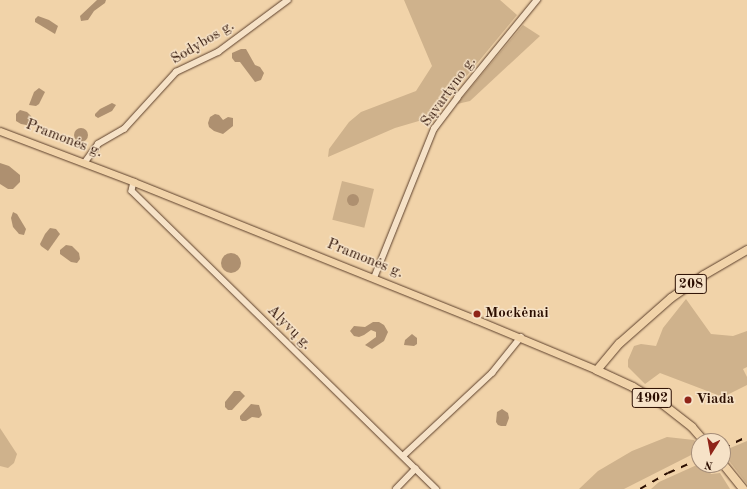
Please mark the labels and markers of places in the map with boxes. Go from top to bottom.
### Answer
place label: Mockėnai [485,305,549,323]
marker: Mockėnai [472,309,482,319]
place label: Viada [696,391,734,409]
marker: Viada [683,395,693,405]

